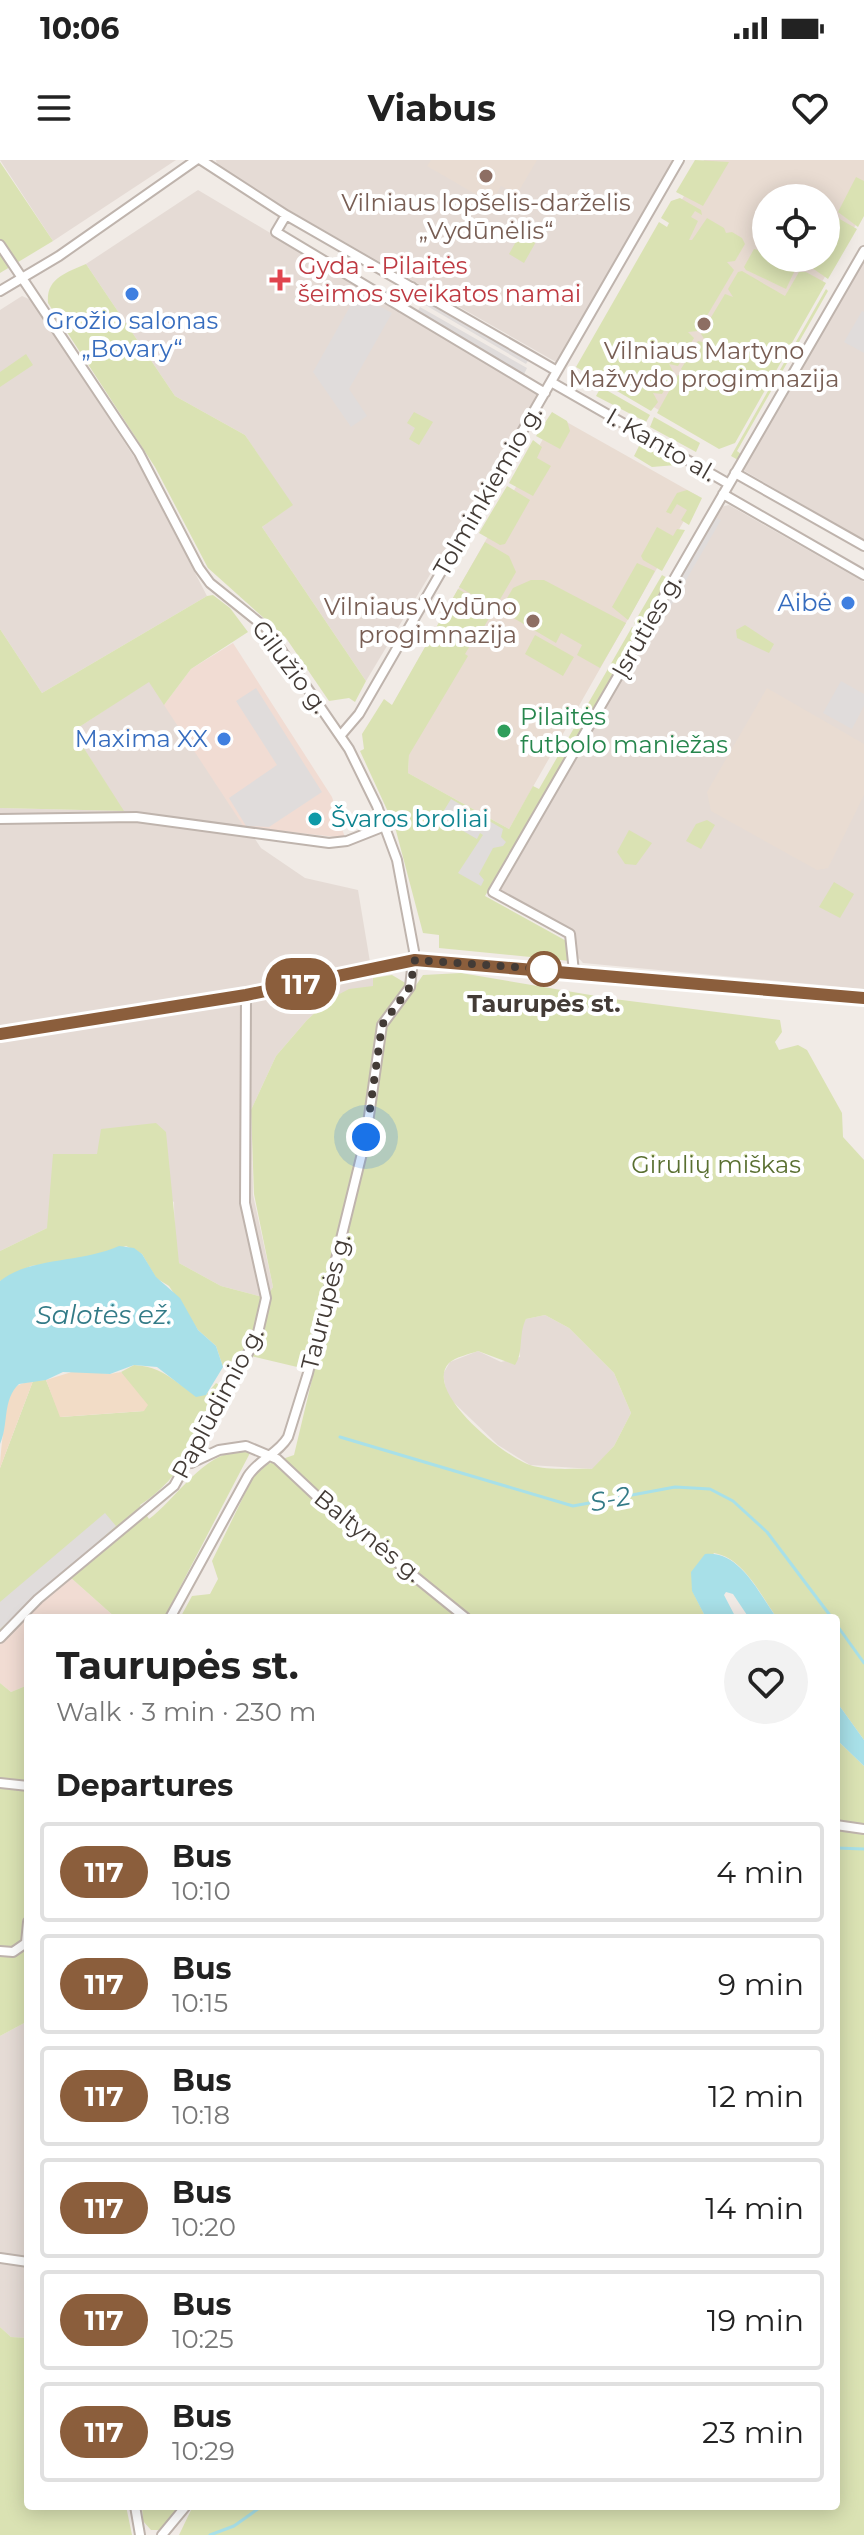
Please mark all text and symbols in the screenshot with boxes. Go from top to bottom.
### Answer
text: 10:06 [40,10,119,47]
icon: menu [32,86,76,130]
text: Viabus [368,86,496,130]
icon: heart [788,86,832,130]
marker: Vilniaus lopšelis-darželis „Vydūnėlis“ [477,167,495,185]
map controls [752,184,840,272]
button: locate [752,184,840,272]
place label: Vilniaus lopšelis-darželis „Vydūnėlis“ [341,188,631,245]
place label: Gyda - Pilaitės šeimos sveikatos namai [298,251,581,308]
marker: Gyda - Pilaitės šeimos sveikatos namai [269,269,291,291]
marker: Grožio salonas „Bovary“ [123,285,141,303]
place label: Grožio salonas „Bovary“ [46,306,218,363]
marker: Vilniaus Martyno Mažvydo progimnazija [695,315,713,333]
place label: Vilniaus Martyno Mažvydo progimnazija [568,336,840,393]
street label: Tolminkiemio g. [427,400,548,581]
street label: I. Kanto al. [601,401,721,488]
street label: Įsruties g. [605,569,688,683]
place label: Aibė [778,588,832,617]
place label: Vilniaus Vydūno progimnazija [324,592,517,649]
marker: Aibė [839,594,857,612]
marker: Vilniaus Vydūno progimnazija [524,612,542,630]
street label: Gilužio g. [246,614,335,719]
place label: Pilaitės futbolo maniežas [520,702,728,759]
marker: Pilaitės futbolo maniežas [495,722,513,740]
place label: Maxima XX [75,724,208,753]
marker: Maxima XX [215,730,233,748]
place label: Švaros broliai [331,804,489,833]
marker: Švaros broliai [306,810,324,828]
marker: Taurupės st. [527,952,561,986]
line badge: 117 [255,958,347,1010]
text: 117 [281,967,321,1001]
place label: Taurupės st. [467,989,621,1018]
your location [346,1117,386,1157]
park label: Girulių miškas [631,1150,801,1179]
street label: Taurupės g. [295,1231,356,1373]
water label: Salotės ež. [36,1299,172,1331]
street label: Paplūdimio g. [165,1322,270,1483]
water label: S-2 [587,1479,633,1519]
street label: Baltynės g. [308,1483,428,1588]
button: heart [724,1640,808,1724]
text: Taurupės st. [56,1642,299,1689]
text: Walk · 3 min · 230 m [56,1696,316,1728]
text: Departures [56,1767,233,1804]
text: Bus [172,1838,232,1875]
text: 4 min [716,1854,804,1891]
text: 117 [84,1855,124,1889]
text: 10:10 [172,1875,231,1907]
text: Bus [172,1950,232,1987]
text: 9 min [718,1966,804,2003]
text: 117 [84,1967,124,2001]
text: 10:15 [172,1987,228,2019]
text: Bus [172,2062,232,2099]
text: 12 min [708,2078,804,2115]
text: 117 [84,2079,124,2113]
text: 10:18 [172,2099,230,2131]
text: Bus [172,2174,232,2211]
text: 14 min [705,2190,804,2227]
text: 117 [84,2191,124,2225]
text: 10:20 [172,2211,236,2243]
text: Bus [172,2286,232,2323]
text: 19 min [707,2302,804,2339]
text: 117 [84,2303,124,2337]
text: 10:25 [172,2323,234,2355]
text: Bus [172,2398,232,2435]
text: 23 min [702,2414,804,2451]
text: 117 [84,2415,124,2449]
text: 10:29 [172,2435,235,2467]

